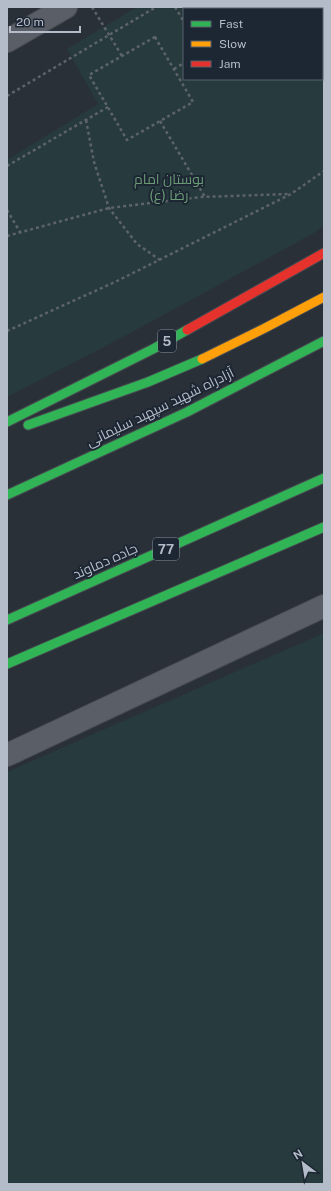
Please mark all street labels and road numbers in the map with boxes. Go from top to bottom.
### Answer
road number: 5 [158,330,176,352]
street label: آزادراه شهید سپهبد سلیمانی [83,364,238,452]
road number: 77 [153,538,179,560]
street label: جاده دماوند [70,540,140,582]

